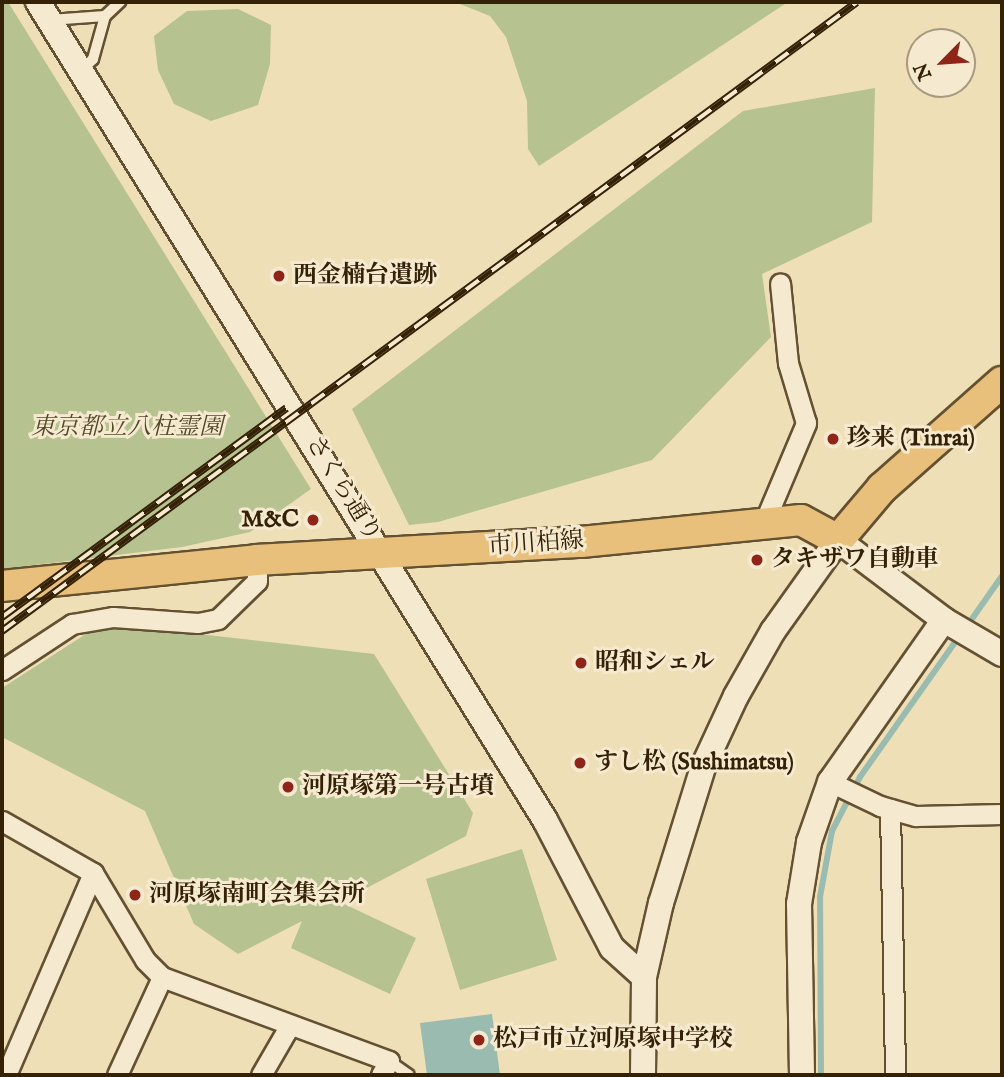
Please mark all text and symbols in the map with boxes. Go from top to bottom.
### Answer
north arrow [906,28,976,98]
text: N [909,59,938,84]
place label: 西金楠台遺跡 [293,262,437,290]
marker: 西金楠台遺跡 [271,268,287,284]
park label: 東京都立八柱霊園 [31,414,223,442]
place label: 珍来 (Tinrai) [847,425,975,453]
street label: さくら通り [299,430,387,548]
marker: 珍来 (Tinrai) [825,431,841,447]
place label: M&C [241,506,299,534]
marker: M&C [305,512,321,528]
street label: 市川柏線 [487,526,585,562]
place label: タキザワ自動車 [771,546,939,574]
marker: タキザワ自動車 [749,552,765,568]
place label: 昭和シェル [595,649,715,677]
marker: 昭和シェル [573,655,589,671]
place label: すし松 (Sushimatsu) [594,749,794,777]
marker: すし松 (Sushimatsu) [572,755,588,771]
place label: 河原塚第一号古墳 [302,773,494,801]
marker: 河原塚第一号古墳 [280,779,296,795]
place label: 河原塚南町会集会所 [149,881,365,909]
marker: 河原塚南町会集会所 [127,887,143,903]
place label: 松戸市立河原塚中学校 [493,1026,733,1054]
marker: 松戸市立河原塚中学校 [471,1032,487,1048]

